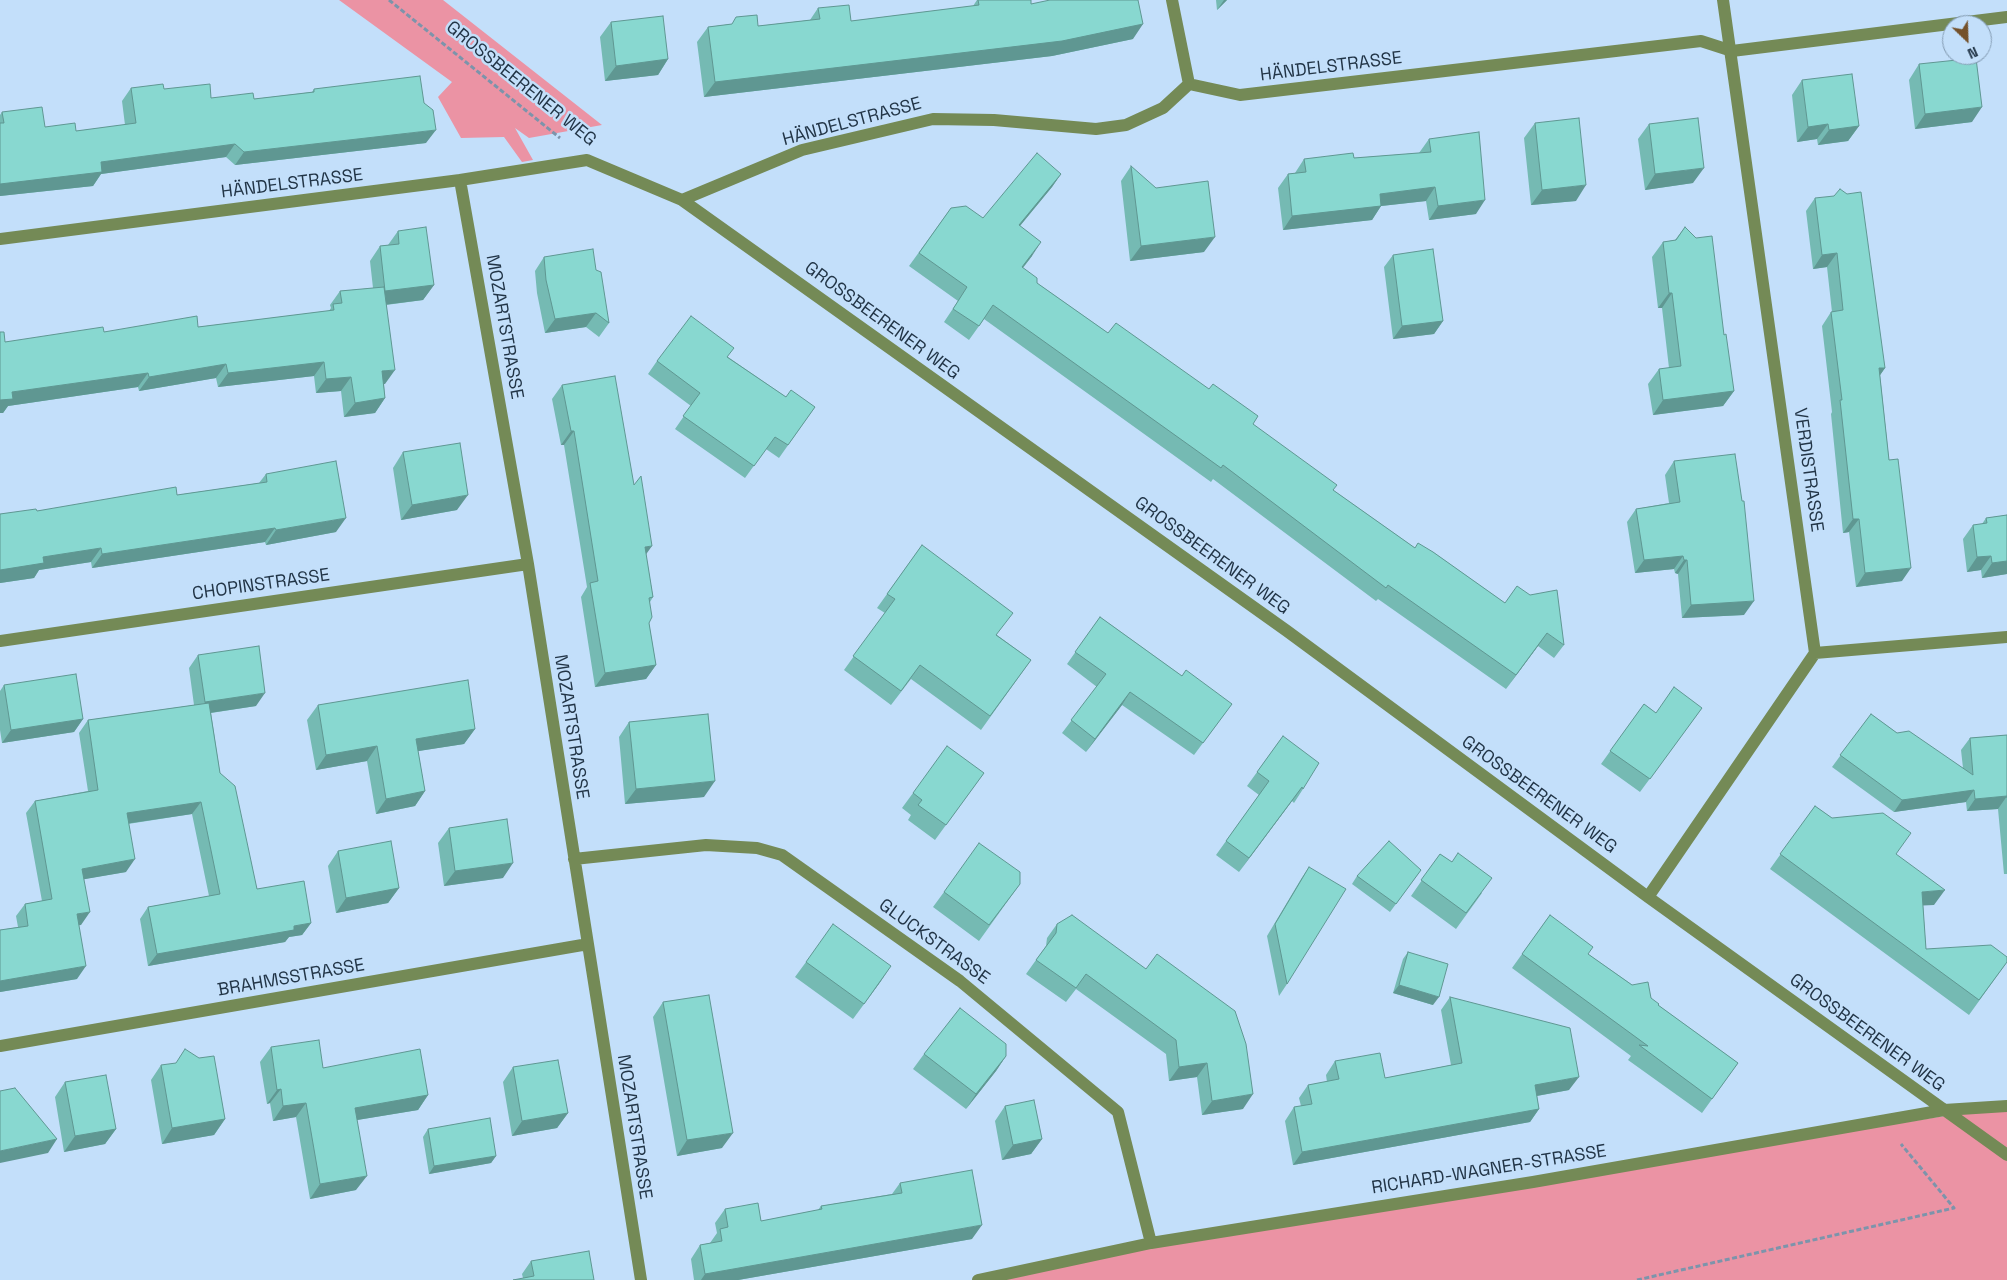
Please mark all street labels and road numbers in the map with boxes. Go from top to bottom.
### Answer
street label: GROSSBEERENER WEG [442,17,600,151]
street label: HÄNDELSTRASSE [1259,48,1403,86]
street label: HÄNDELSTRASSE [780,93,924,151]
street label: HÄNDELSTRASSE [220,165,364,203]
street label: MOZARTSTRASSE [481,253,527,401]
street label: GROSSBEERENER WEG [800,257,964,385]
street label: VERDISTRASSE [1789,407,1827,533]
street label: GROSSBEERENER WEG [1130,492,1294,620]
street label: CHOPINSTRASSE [191,565,331,605]
street label: MOZARTSTRASSE [549,653,593,801]
street label: GROSSBEERENER WEG [1457,731,1621,859]
street label: GLUCKSTRASSE [874,895,994,989]
street label: BRAHMSSTRASSE [216,954,366,1002]
street label: GROSSBEERENER WEG [1785,969,1949,1097]
street label: MOZARTSTRASSE [612,1053,656,1201]
street label: RICHARD-WAGNER-STRASSE [1370,1141,1608,1199]

